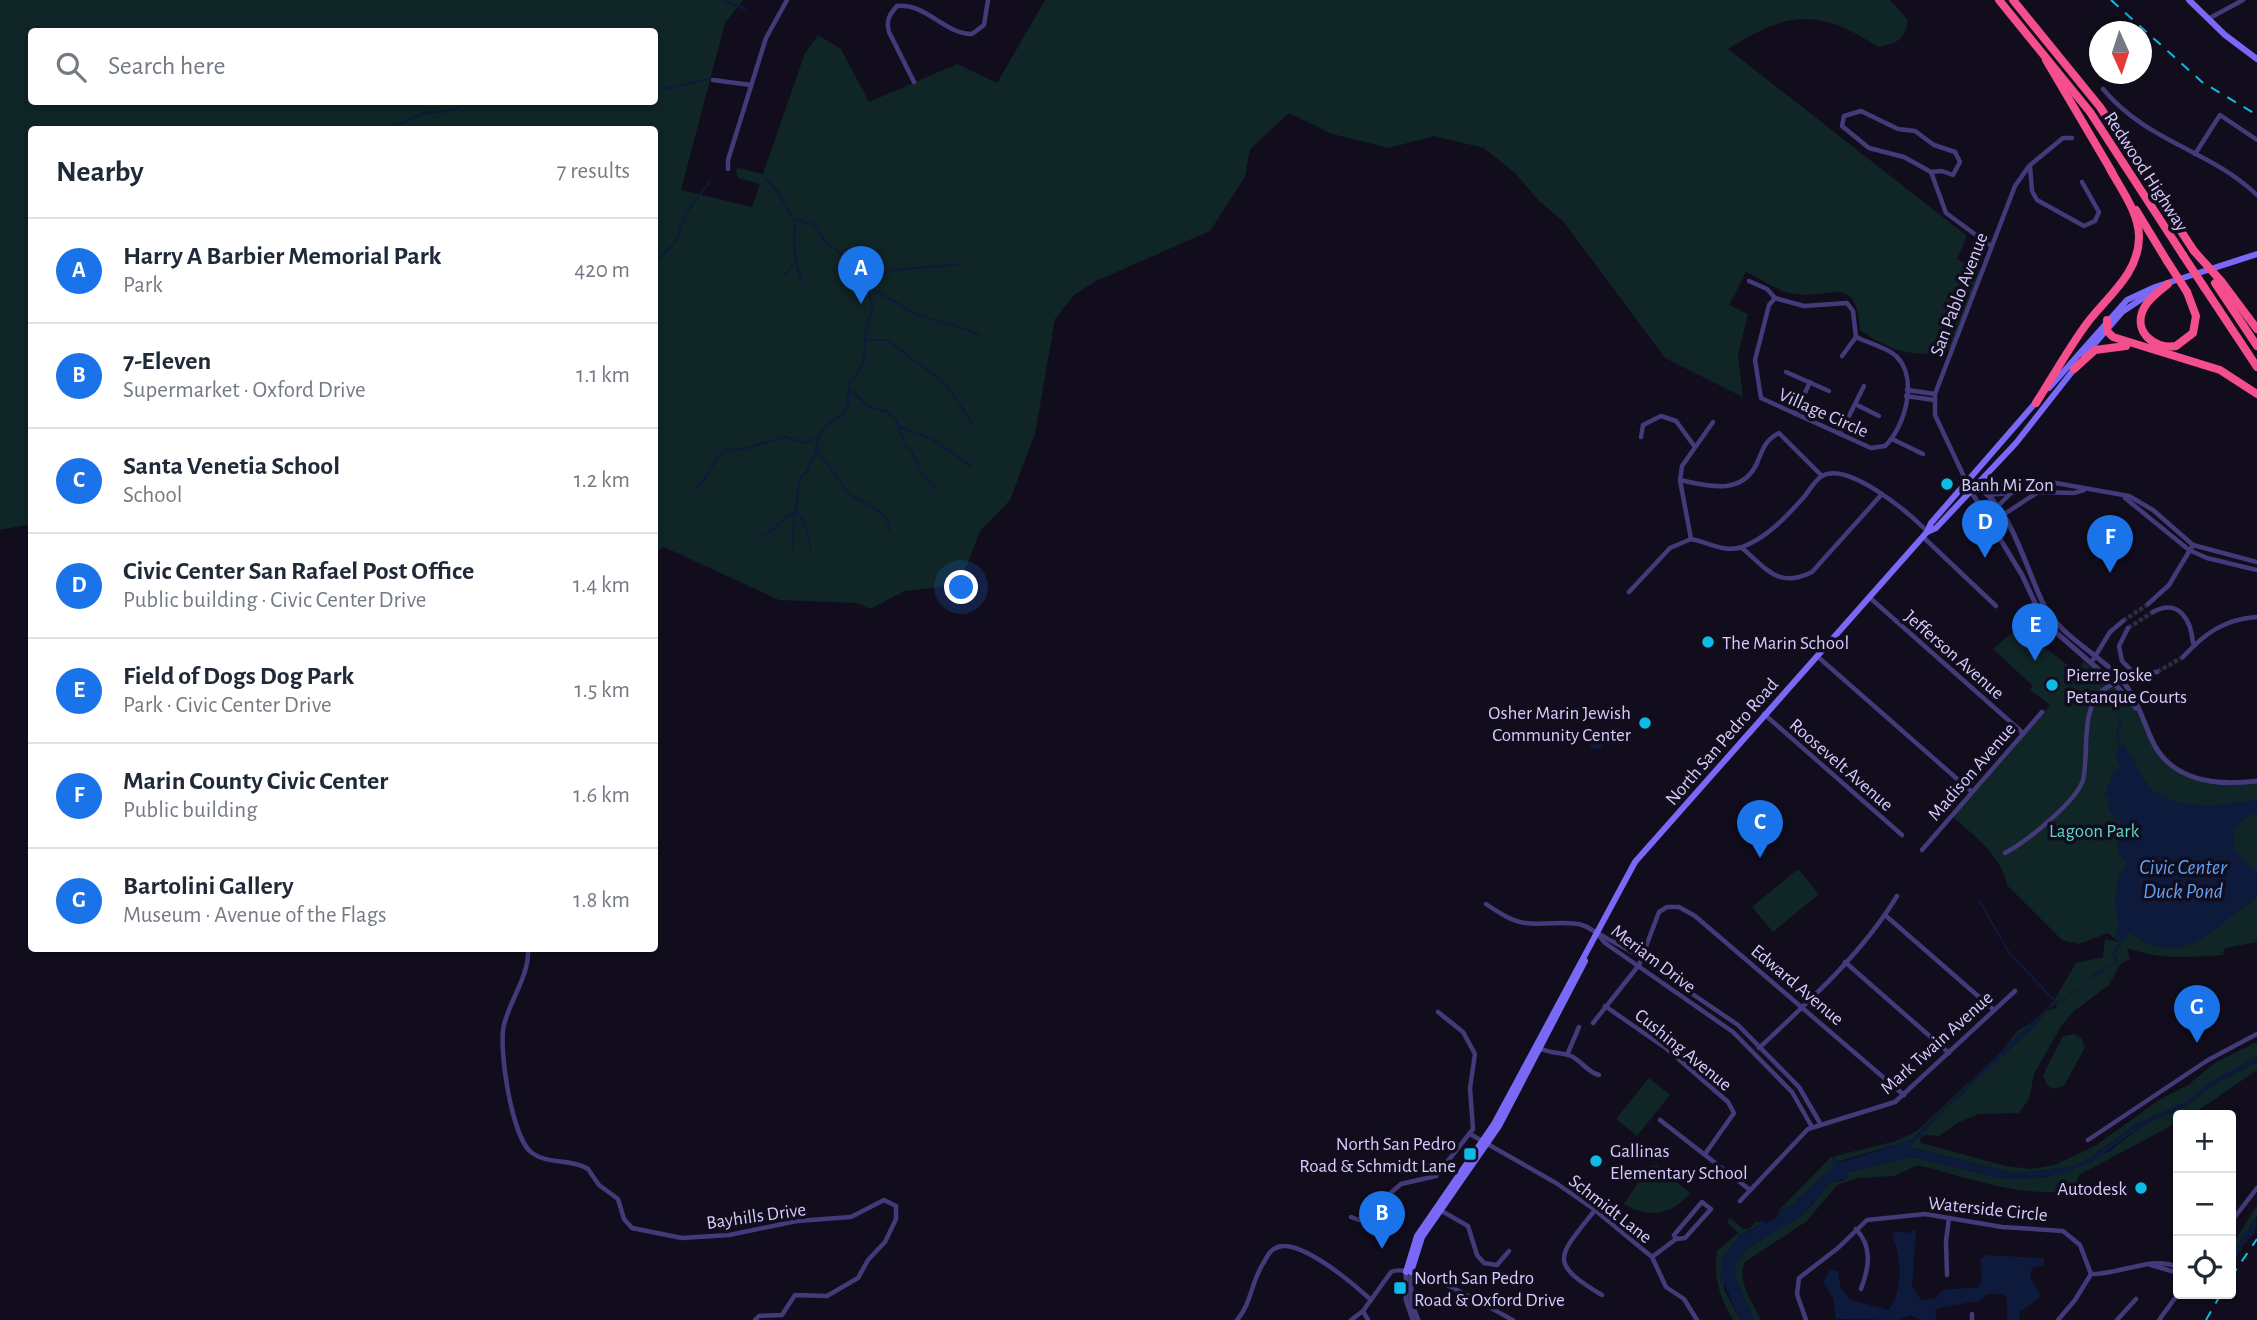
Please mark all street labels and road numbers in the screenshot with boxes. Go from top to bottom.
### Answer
street label: Redwood Highway [2100,109,2191,235]
street label: San Pablo Avenue [1927,230,1992,359]
street label: Village Circle [1776,385,1871,442]
street label: Jefferson Avenue [1901,607,2007,703]
street label: North San Pedro Road [1662,675,1782,809]
street label: Roosevelt Avenue [1786,715,1896,815]
street label: Madison Avenue [1925,720,2019,824]
street label: Meriam Drive [1607,921,1699,997]
street label: Edward Avenue [1747,941,1847,1029]
street label: Mark Twain Avenue [1877,988,1997,1098]
street label: Cushing Avenue [1631,1006,1735,1095]
street label: Schmidt Lane [1565,1171,1655,1247]
street label: Waterside Circle [1927,1194,2049,1225]
street label: Bayhills Drive [705,1200,807,1233]

